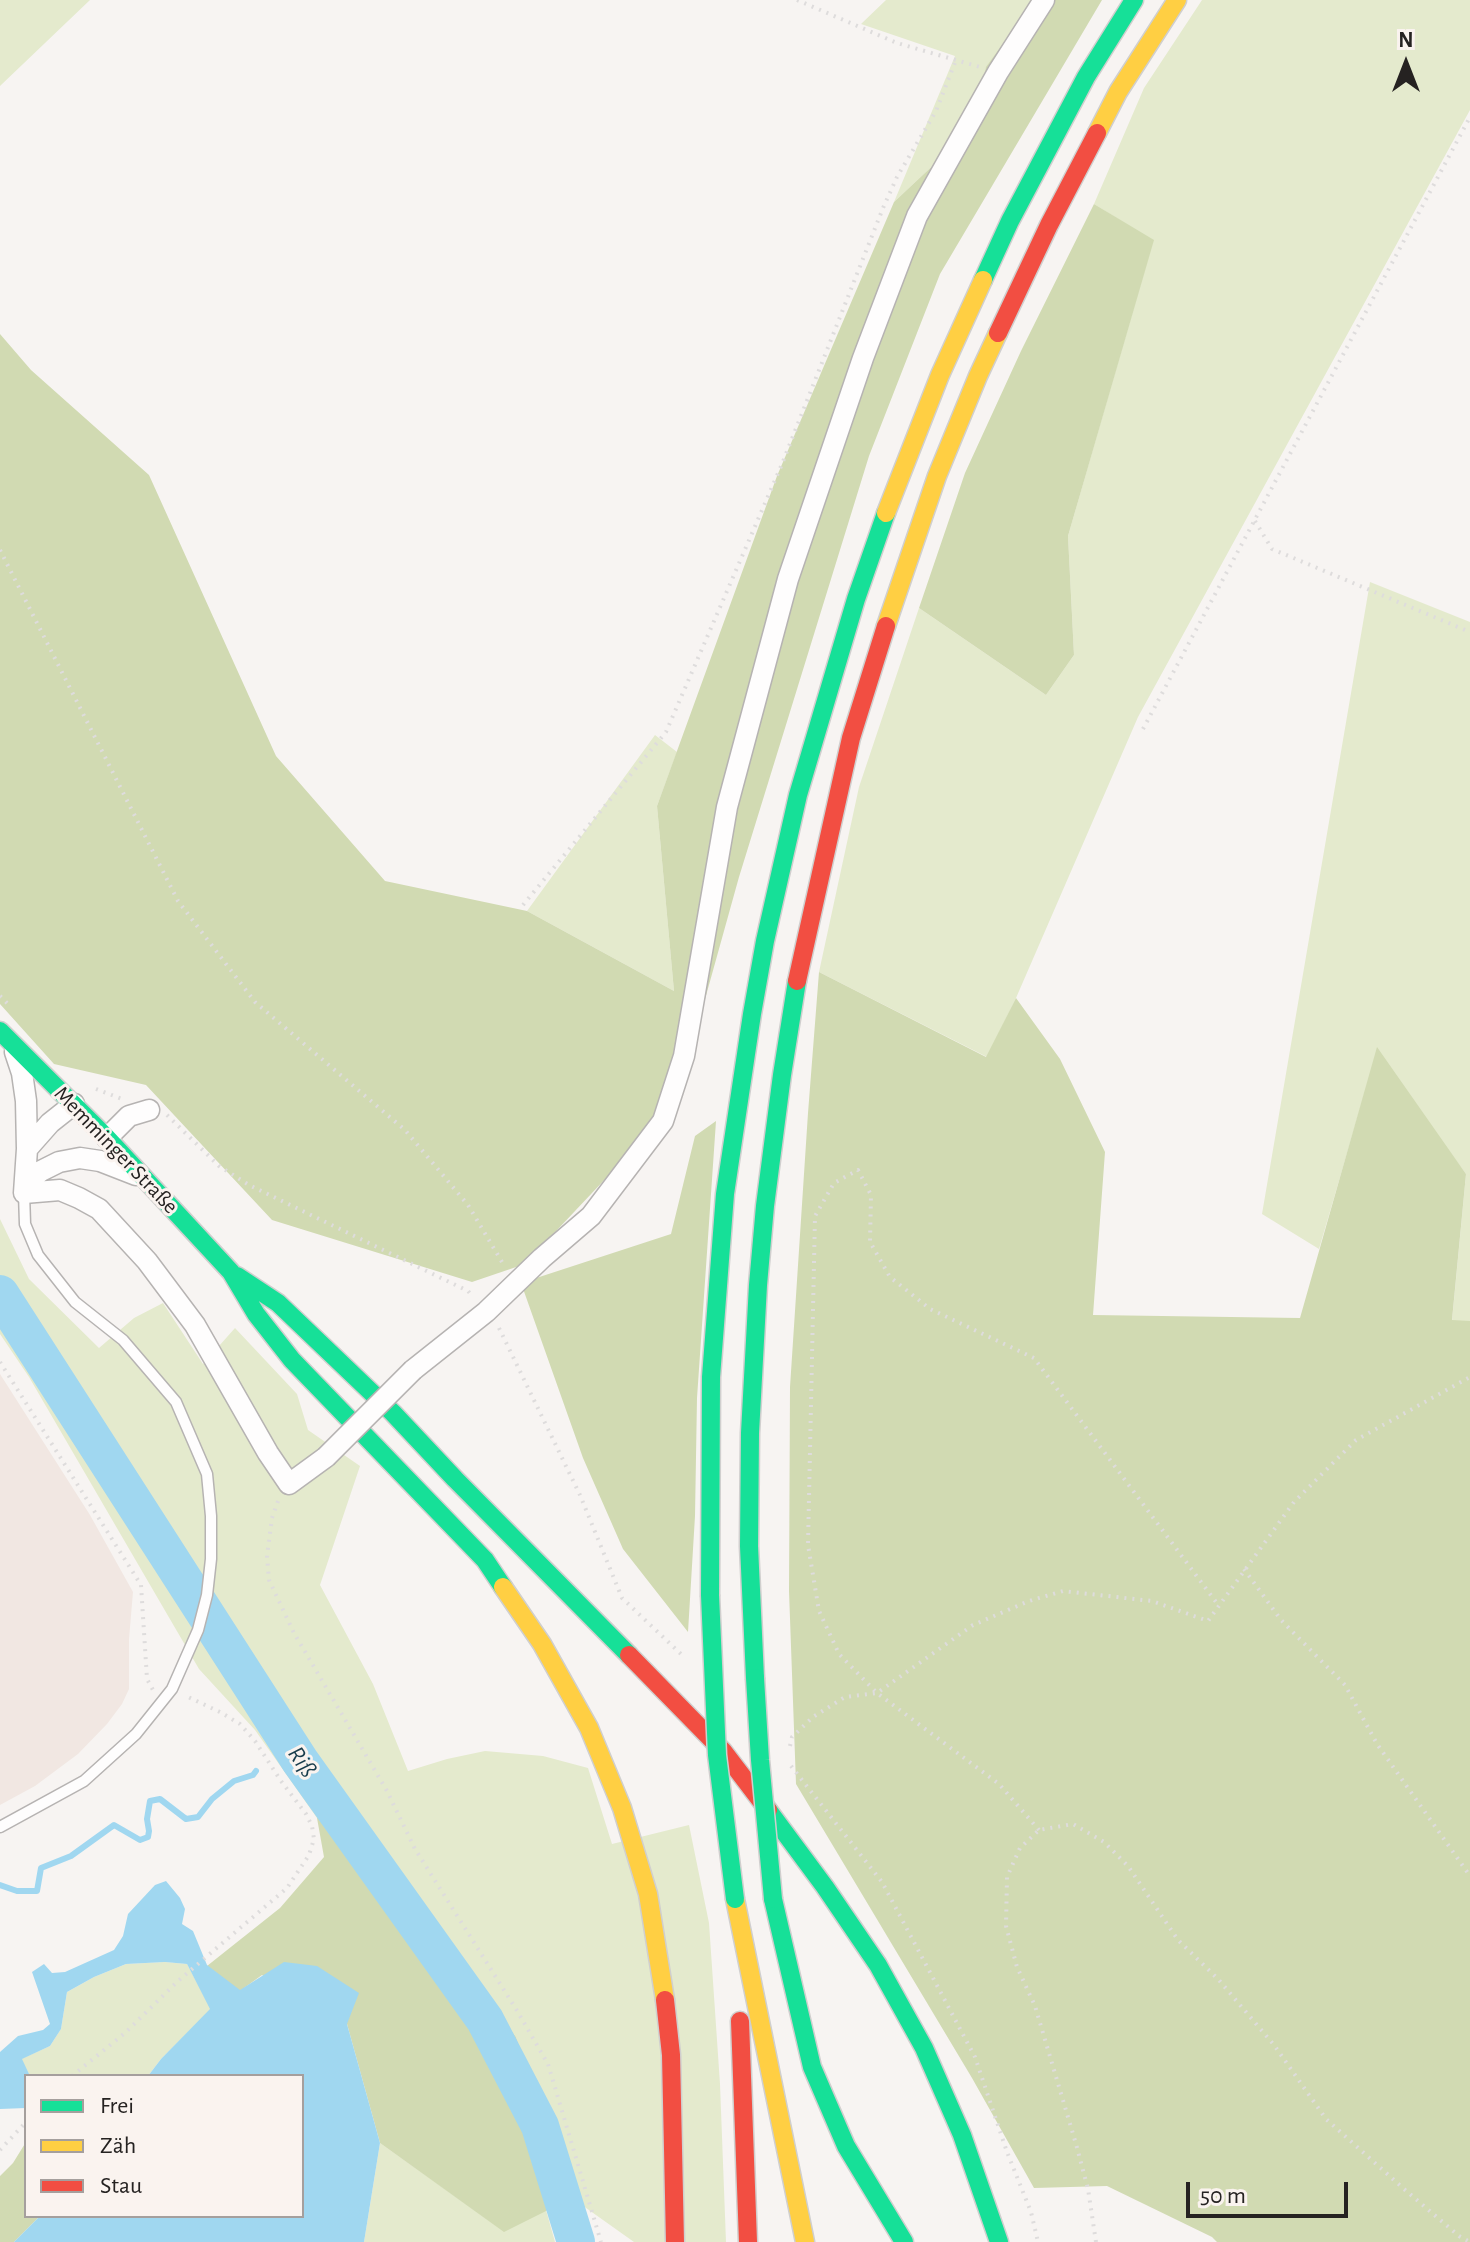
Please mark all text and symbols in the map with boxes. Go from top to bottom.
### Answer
north arrow [1366,24,1446,104]
text: N [1398,29,1414,51]
street label: Memminger Straße [48,1081,184,1219]
water label: Riß [281,1741,323,1783]
legend [24,2074,304,2218]
text: Frei [100,2094,134,2118]
text: Zäh [100,2134,136,2158]
scale bar [1190,2166,1352,2216]
text: Stau [100,2174,142,2198]
text: 50 m [1200,2184,1246,2208]

